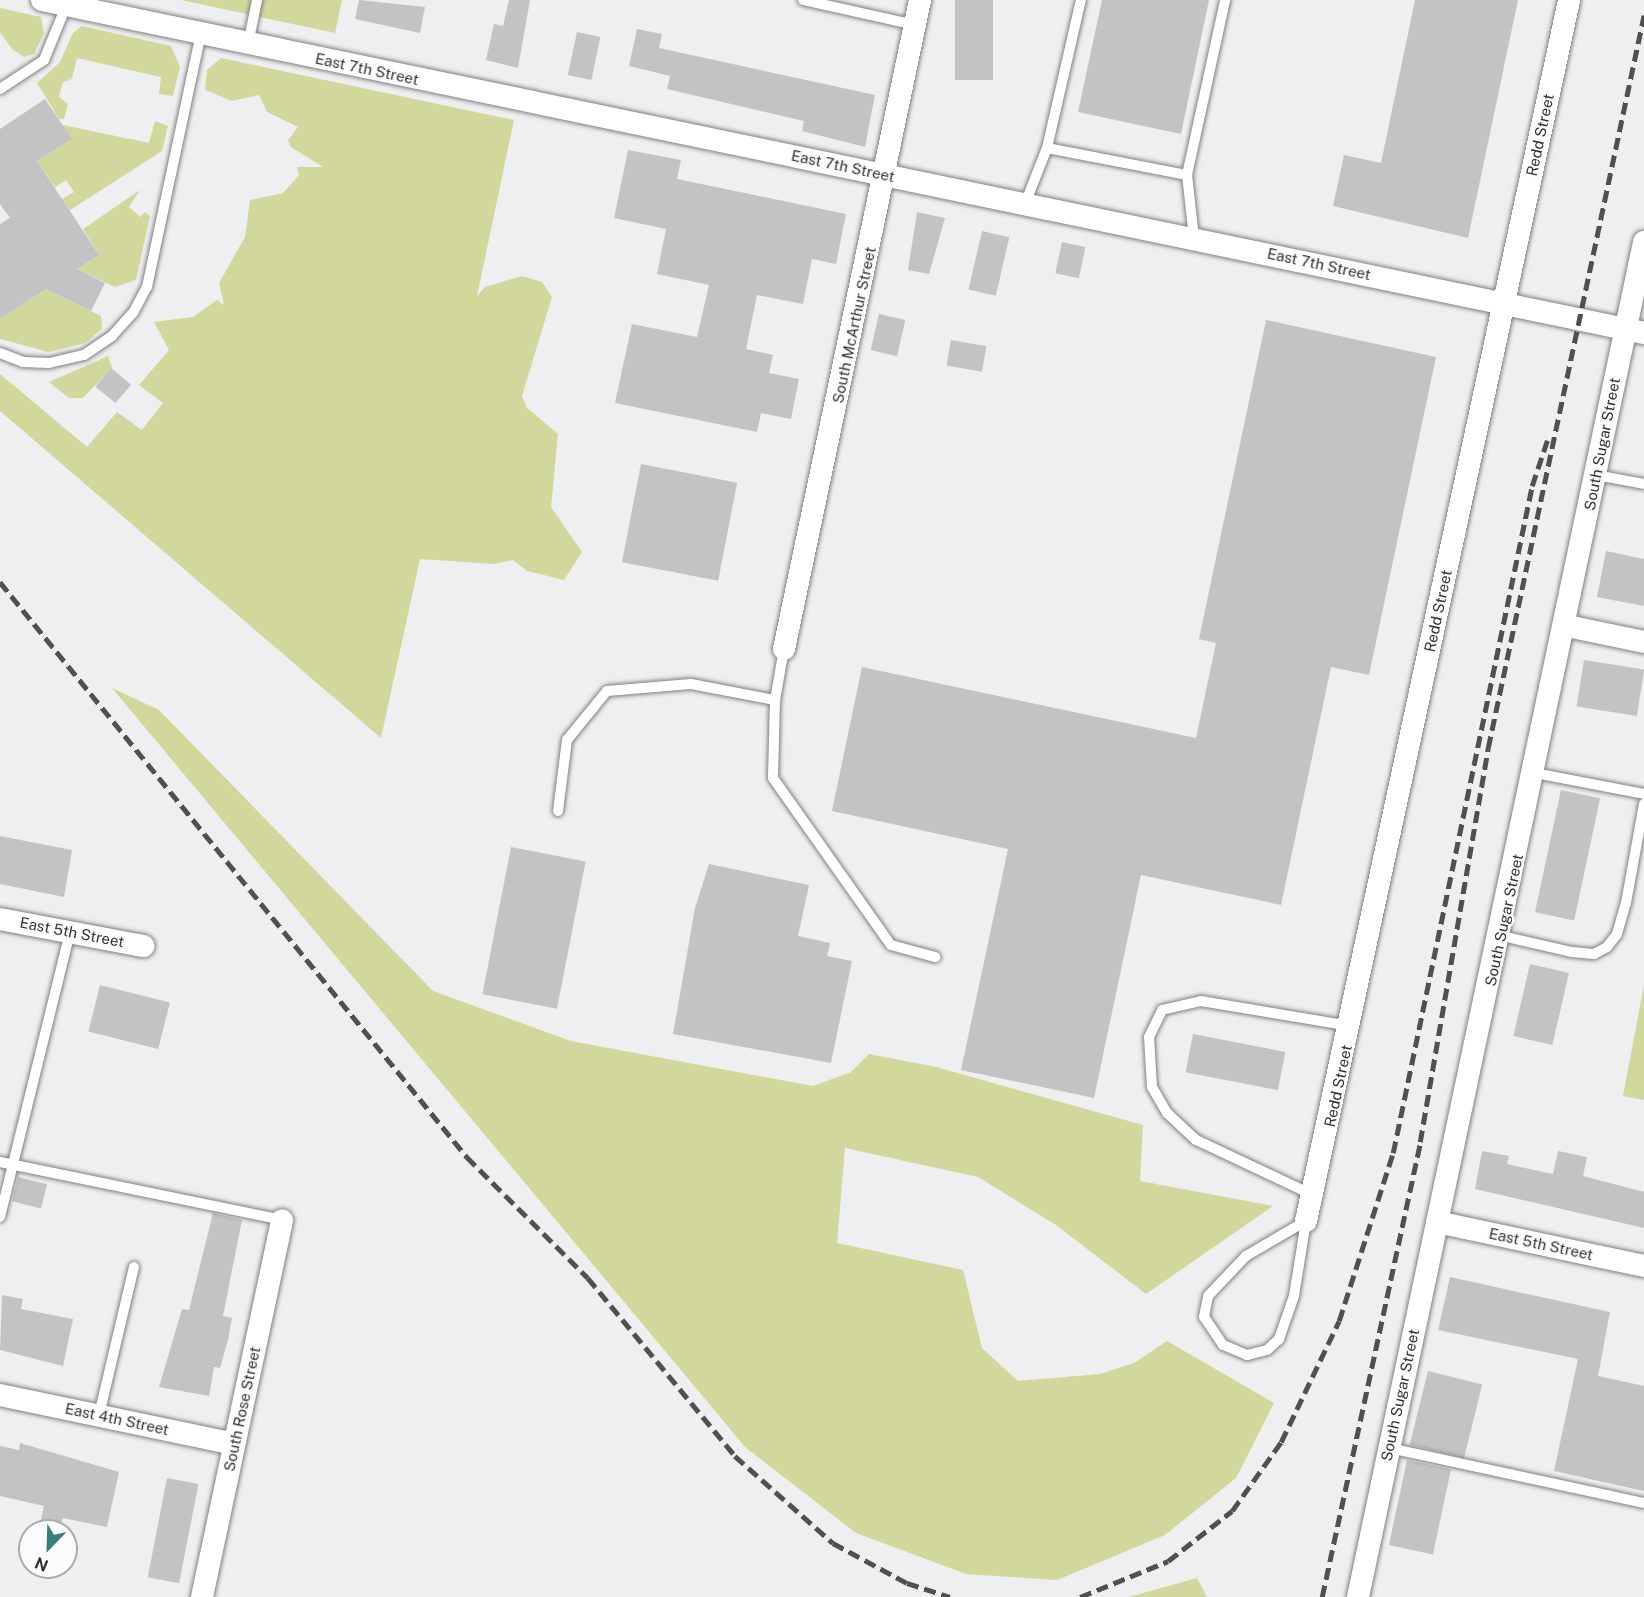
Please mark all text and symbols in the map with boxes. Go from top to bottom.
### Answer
street label: East 7th Street [314,49,420,89]
street label: Redd Street [1522,92,1558,178]
street label: East 7th Street [790,146,896,186]
street label: East 7th Street [1266,244,1372,284]
street label: South McArthur Street [829,245,879,405]
street label: South Sugar Street [1580,376,1624,512]
street label: Redd Street [1420,568,1456,654]
street label: South Sugar Street [1481,852,1527,988]
street label: East 5th Street [18,913,126,951]
street label: Redd Street [1320,1043,1356,1129]
street label: East 5th Street [1487,1224,1595,1264]
street label: South Sugar Street [1377,1327,1423,1463]
street label: South Rose Street [220,1345,264,1473]
street label: East 4th Street [63,1399,171,1439]
north arrow [18,1519,78,1579]
text: N [32,1553,51,1575]

